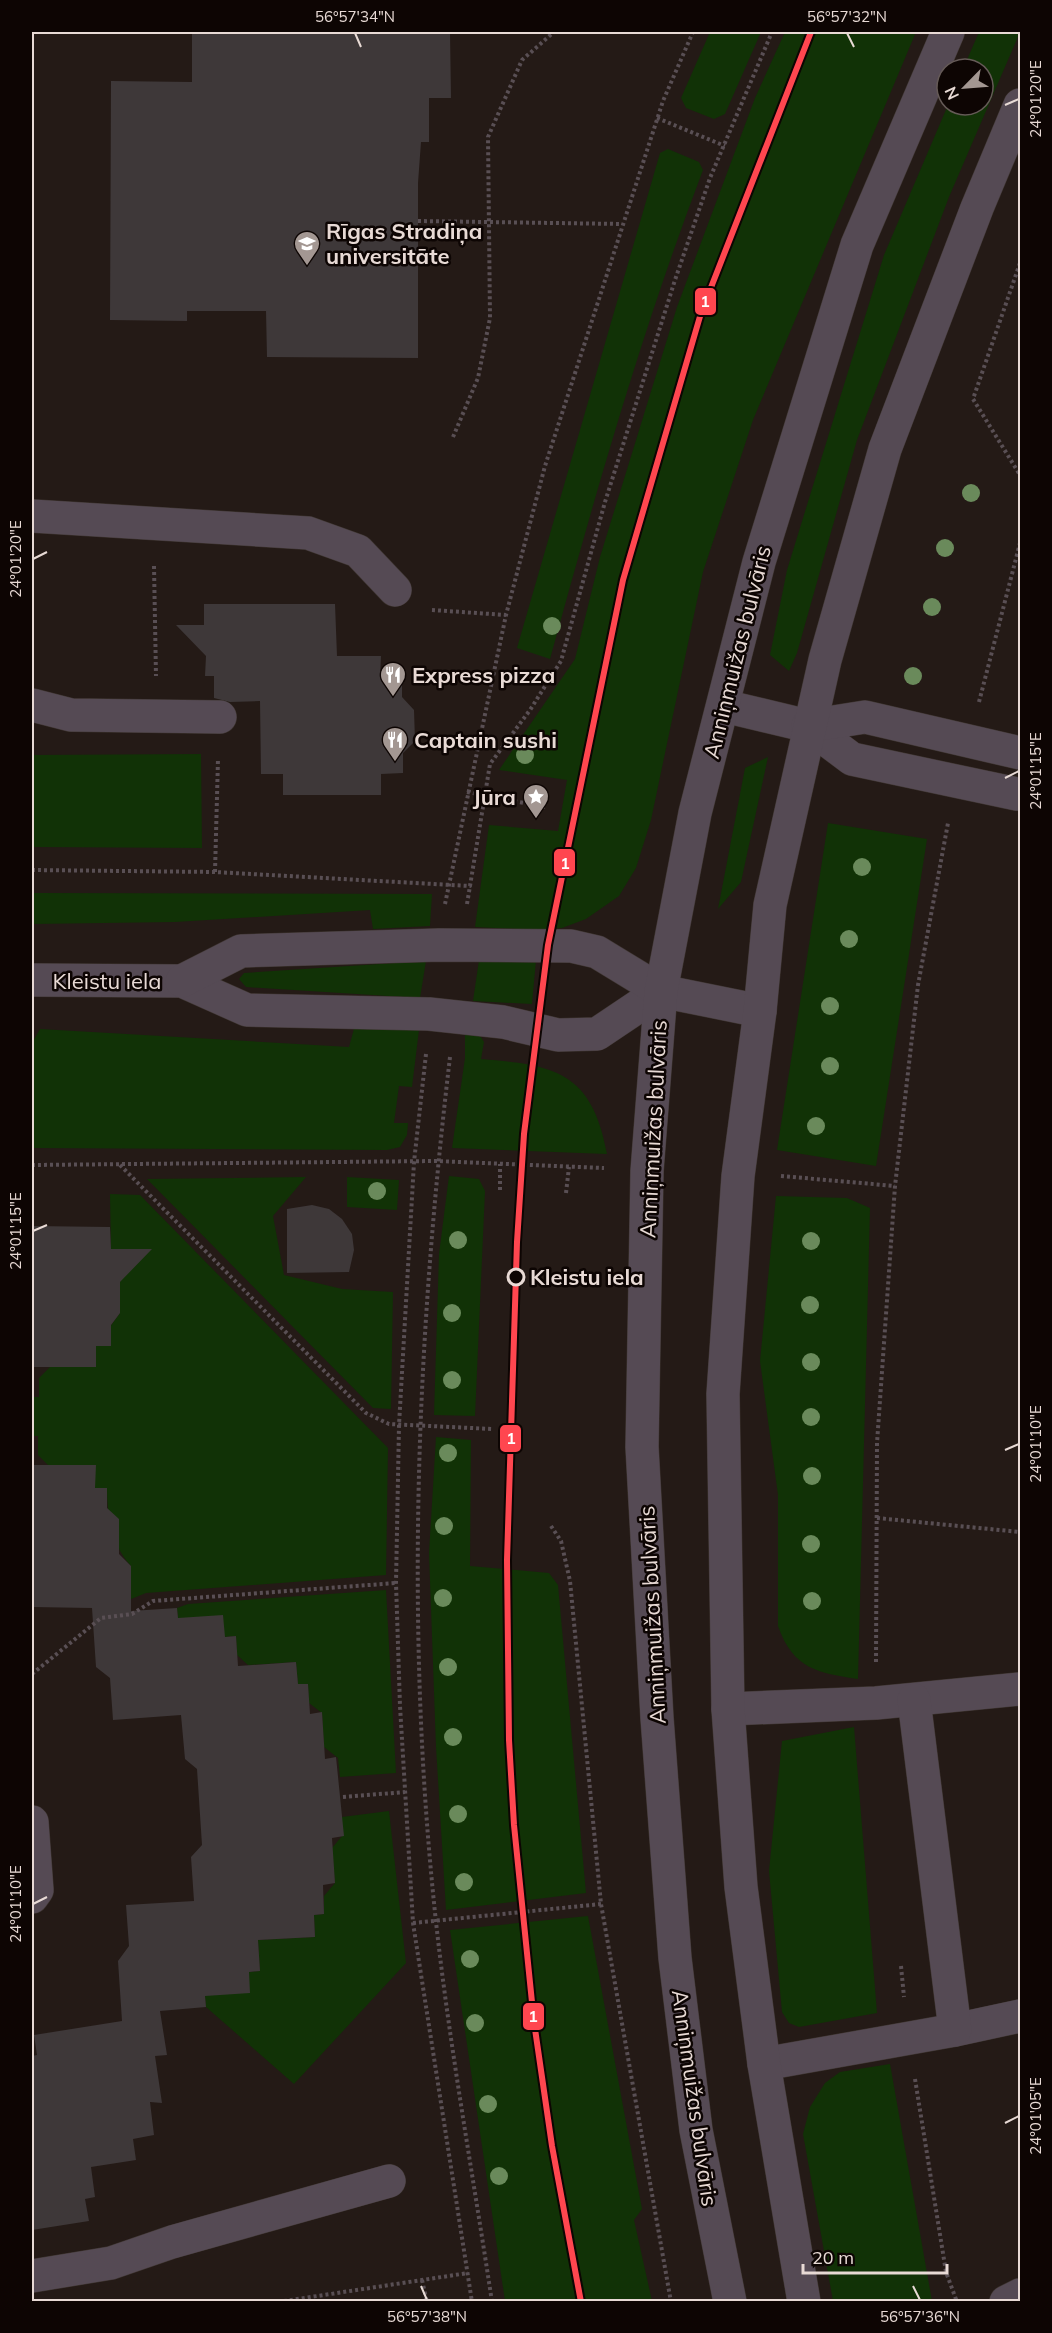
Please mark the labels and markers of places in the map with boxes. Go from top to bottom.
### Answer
place label: Rīgas Stradiņa universitāte [326,217,482,270]
school or university icon: Rīgas Stradiņa universitāte [292,229,322,267]
restaurant icon: Express pizza [378,660,408,698]
place label: Express pizza [412,661,555,689]
restaurant icon: Captain sushi [380,725,410,763]
place label: Captain sushi [414,726,557,754]
place icon: Jūra [521,782,551,820]
place label: Jūra [473,783,516,811]
place label: Kleistu iela [530,1263,644,1291]
marker: Kleistu iela [507,1268,525,1286]

